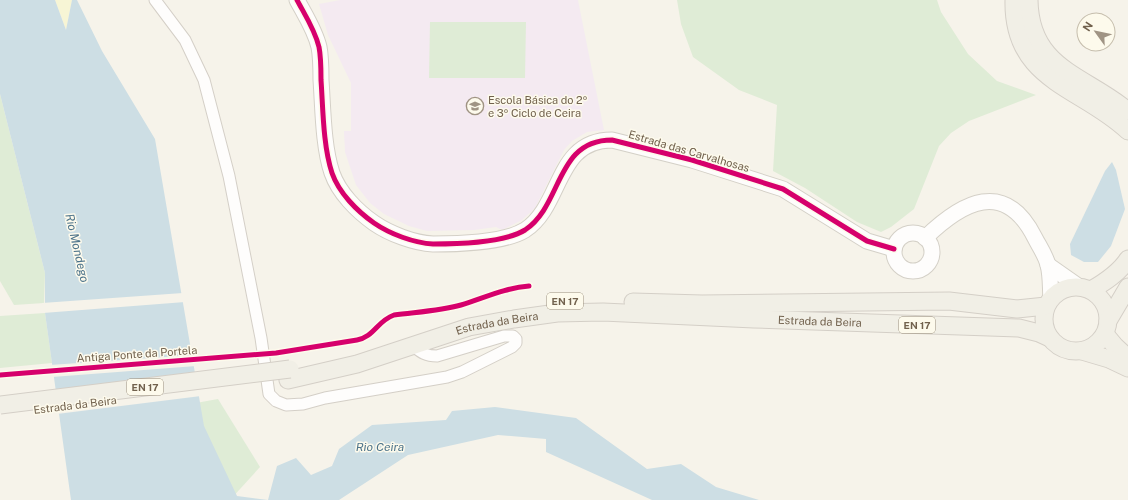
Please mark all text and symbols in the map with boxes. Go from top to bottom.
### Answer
north arrow [1076,12,1116,52]
text: N [1080,20,1095,33]
place label: Escola Básica do 2º e 3º Ciclo de Ceira [488,94,587,119]
school or university icon: Escola Básica do 2º e 3º Ciclo de Ceira [465,96,485,116]
street label: Estrada das Carvalhosas [627,128,751,174]
water label: Rio Mondego [62,212,92,284]
road number: EN 17 [547,293,583,309]
street label: Estrada da Beira [454,310,539,337]
street label: Estrada da Beira [778,314,862,329]
road number: EN 17 [899,317,935,333]
street label: Antiga Ponte da Portela [76,344,198,364]
road number: EN 17 [127,379,163,395]
street label: Estrada da Beira [33,394,117,416]
water label: Rio Ceira [356,440,404,454]

